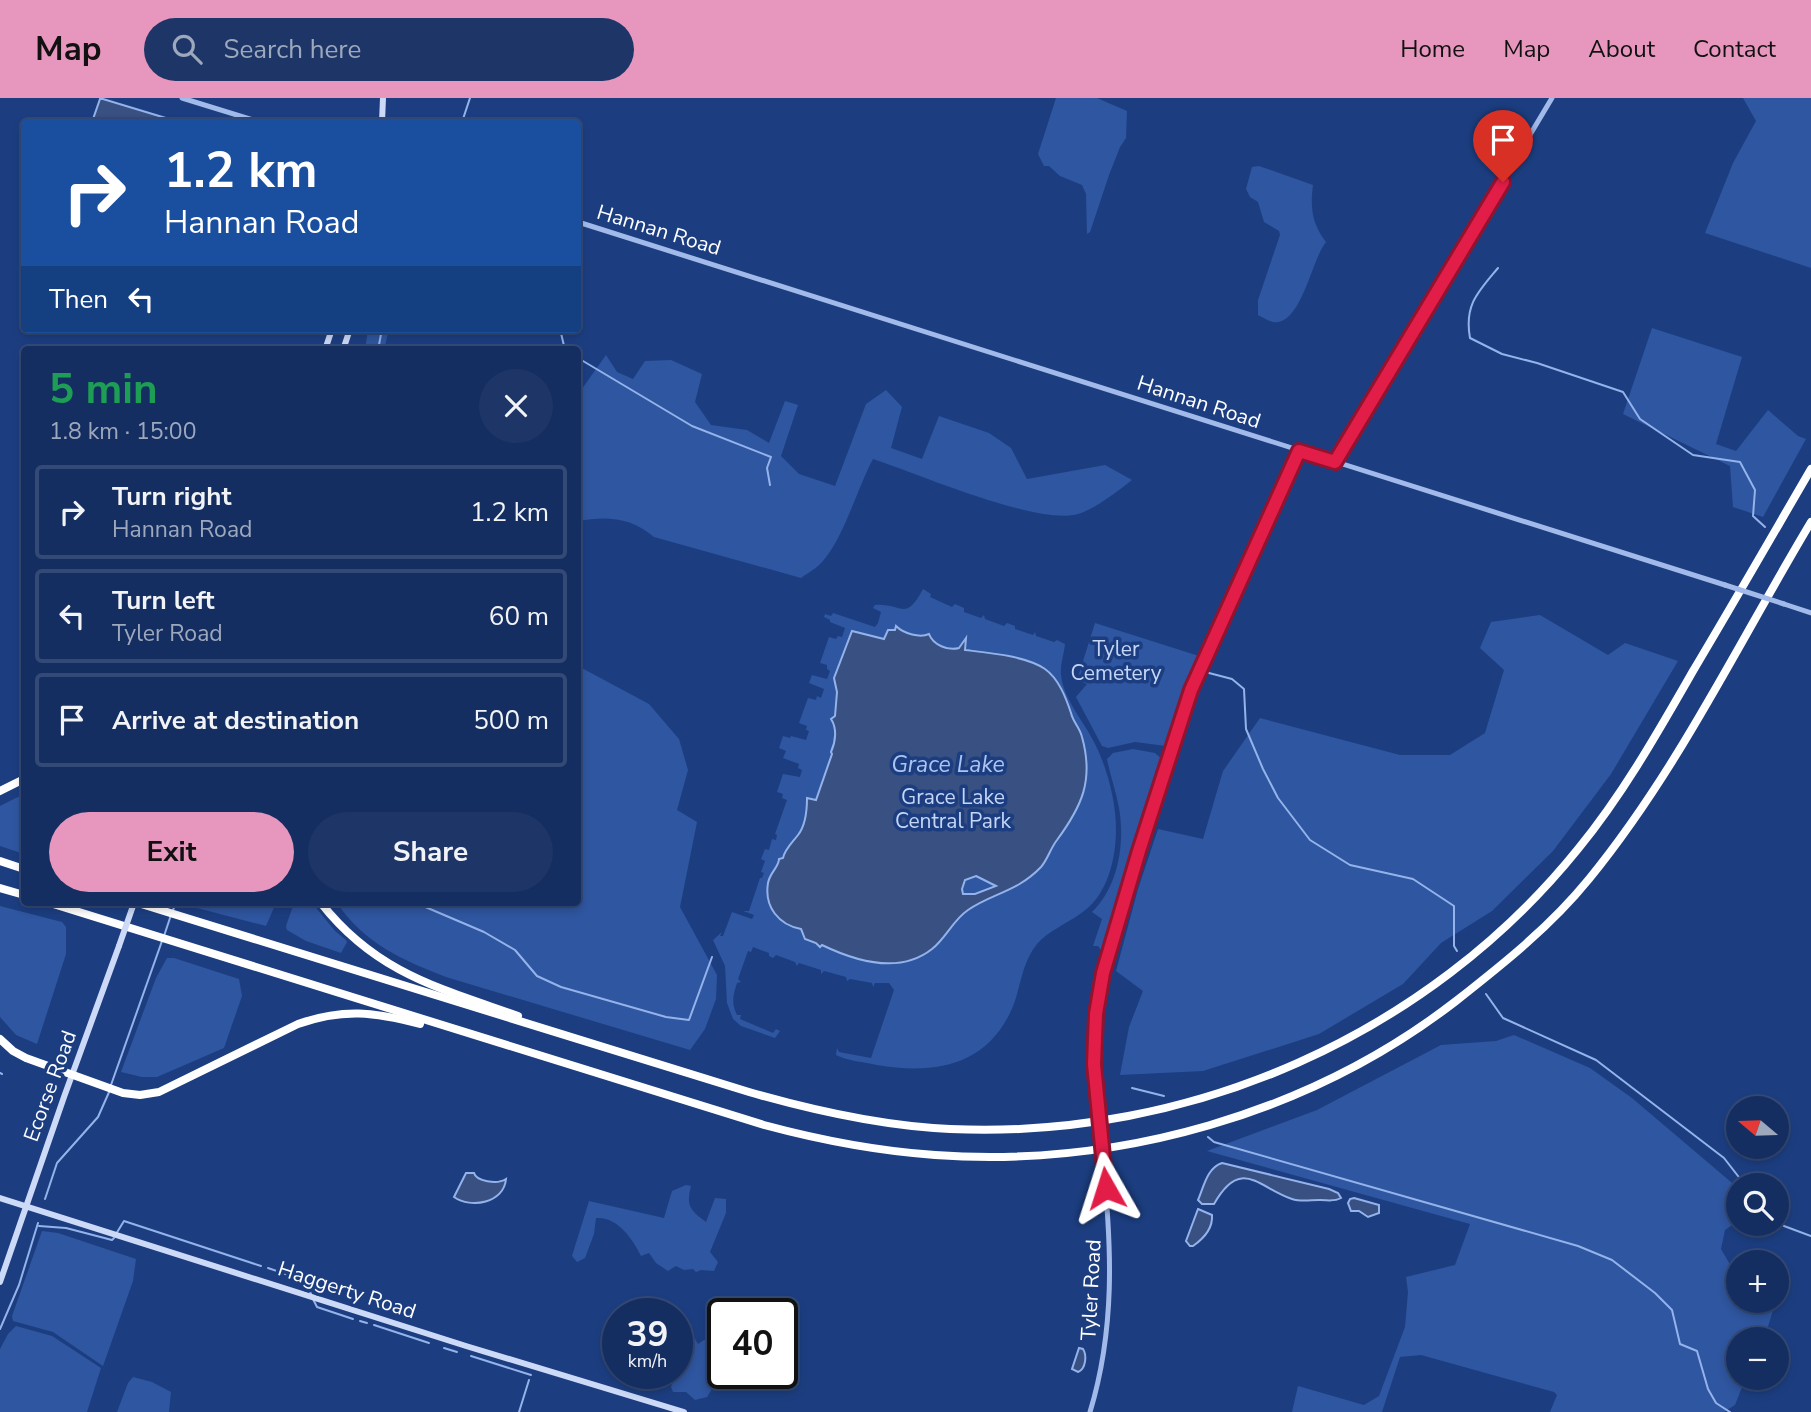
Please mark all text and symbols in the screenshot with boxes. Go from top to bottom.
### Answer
search box [144,18,634,81]
text: Map [35,27,102,72]
icon: search [168,30,206,68]
text: Search here [224,32,361,67]
text: Home [1400,33,1465,65]
text: Map [1503,33,1550,65]
text: About [1588,33,1655,65]
text: Contact [1693,33,1776,65]
pin [1473,110,1533,182]
icon: arrive [1484,121,1522,159]
text: 1.2 km [164,137,317,204]
icon: right [49,147,140,238]
street label: Hannan Road [594,198,724,262]
text: Hannan Road [164,201,359,244]
icon: left [122,280,160,318]
text: Then [49,282,108,317]
text: 5 min [49,361,158,418]
button: close [479,369,553,443]
street label: Hannan Road [1134,369,1264,435]
text: 1.8 km · 15:00 [49,416,196,447]
text: Turn right [112,479,231,514]
icon: right [53,493,91,531]
text: 1.2 km [470,495,549,530]
text: Hannan Road [112,514,253,545]
text: Turn left [112,583,215,618]
icon: left [53,597,91,635]
text: 60 m [489,599,549,634]
text: Tyler Road [112,618,223,649]
park label: Tyler Cemetery [1070,635,1162,687]
icon: arrive [53,701,91,739]
text: Arrive at destination [112,703,359,738]
text: 500 m [473,703,549,738]
water label: Grace Lake [891,749,1005,780]
park label: Grace Lake Central Park [895,783,1011,835]
button: Exit [49,812,294,892]
button: Share [308,812,553,892]
street label: Ecorse Road [17,1027,83,1145]
north arrow [1726,1096,1788,1158]
map controls [1726,1096,1789,1390]
position arrow [1069,1151,1143,1225]
button: search [1726,1173,1789,1236]
street label: Tyler Road [1074,1239,1108,1341]
button: + [1726,1250,1789,1313]
street label: Haggerty Road [274,1255,420,1325]
speed limit sign: 40 [707,1298,798,1389]
text: 39 [626,1311,669,1358]
button: − [1726,1327,1789,1390]
text: km/h [628,1349,667,1373]

